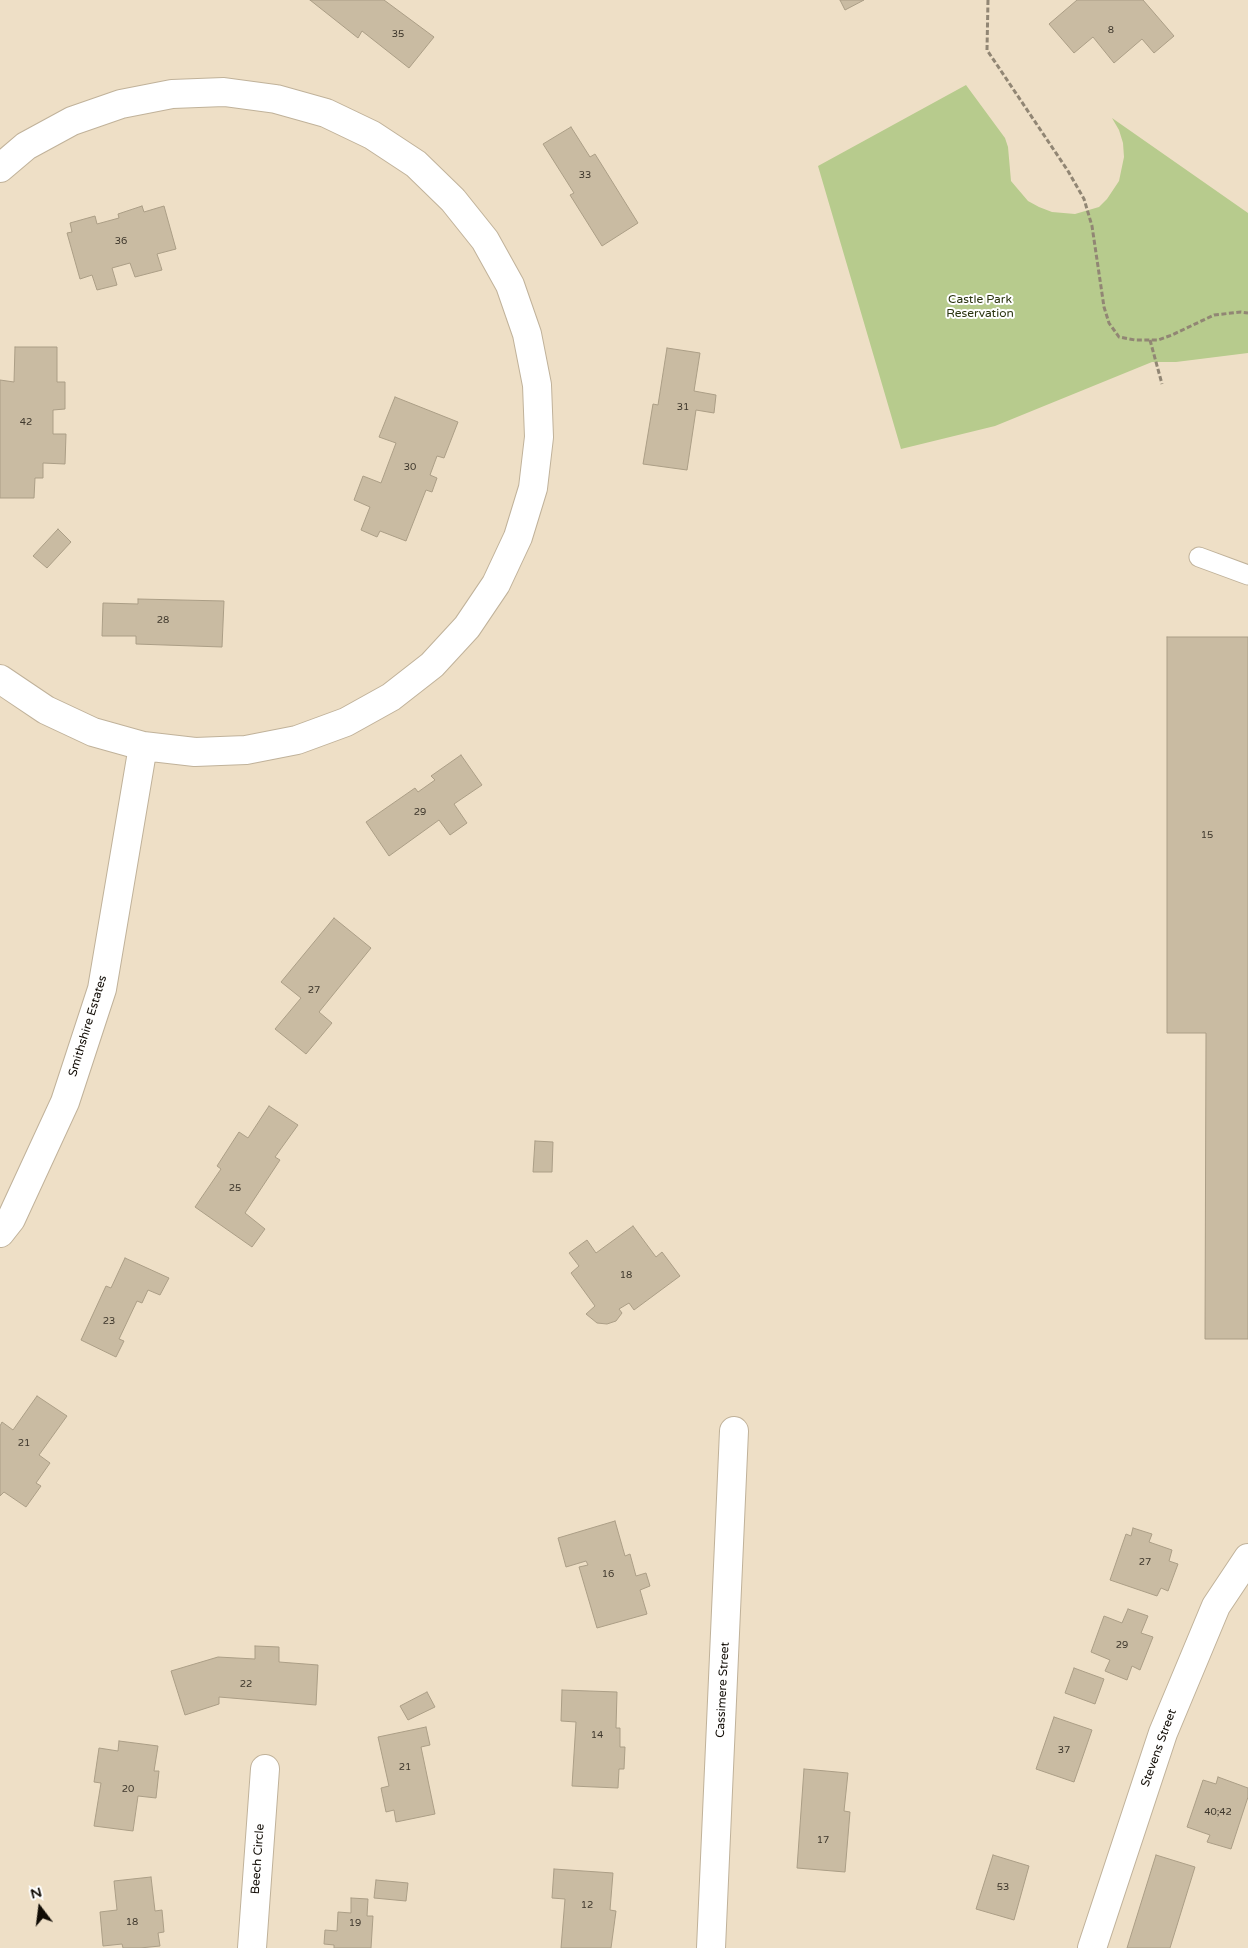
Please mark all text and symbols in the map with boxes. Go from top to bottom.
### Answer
house number: 8 [1108,24,1114,36]
house number: 35 [392,28,404,40]
house number: 33 [579,169,591,181]
house number: 36 [115,235,127,247]
park label: Castle Park Reservation [946,293,1014,321]
house number: 31 [677,401,689,413]
house number: 42 [20,416,32,428]
house number: 30 [404,461,416,473]
house number: 28 [157,614,169,626]
house number: 29 [414,806,426,818]
house number: 15 [1201,829,1213,841]
street label: Smithshire Estates [66,974,110,1078]
house number: 27 [308,984,320,996]
house number: 25 [229,1182,241,1194]
house number: 18 [620,1269,632,1281]
house number: 23 [103,1315,115,1327]
house number: 21 [18,1437,30,1449]
house number: 27 [1139,1556,1151,1568]
house number: 16 [602,1568,614,1580]
house number: 29 [1116,1639,1128,1651]
street label: Cassimere Street [713,1642,733,1738]
house number: 22 [240,1678,252,1690]
street label: Stevens Street [1138,1707,1180,1789]
house number: 14 [591,1729,603,1741]
house number: 37 [1058,1744,1070,1756]
house number: 21 [399,1761,411,1773]
house number: 20 [122,1783,134,1795]
house number: 40;42 [1204,1806,1232,1818]
street label: Beech Circle [248,1823,268,1895]
house number: 17 [817,1834,829,1846]
house number: 53 [997,1881,1009,1893]
north arrow [15,1883,65,1933]
text: N [28,1883,44,1903]
house number: 12 [581,1899,593,1911]
house number: 18 [126,1916,138,1928]
house number: 19 [349,1917,361,1929]

